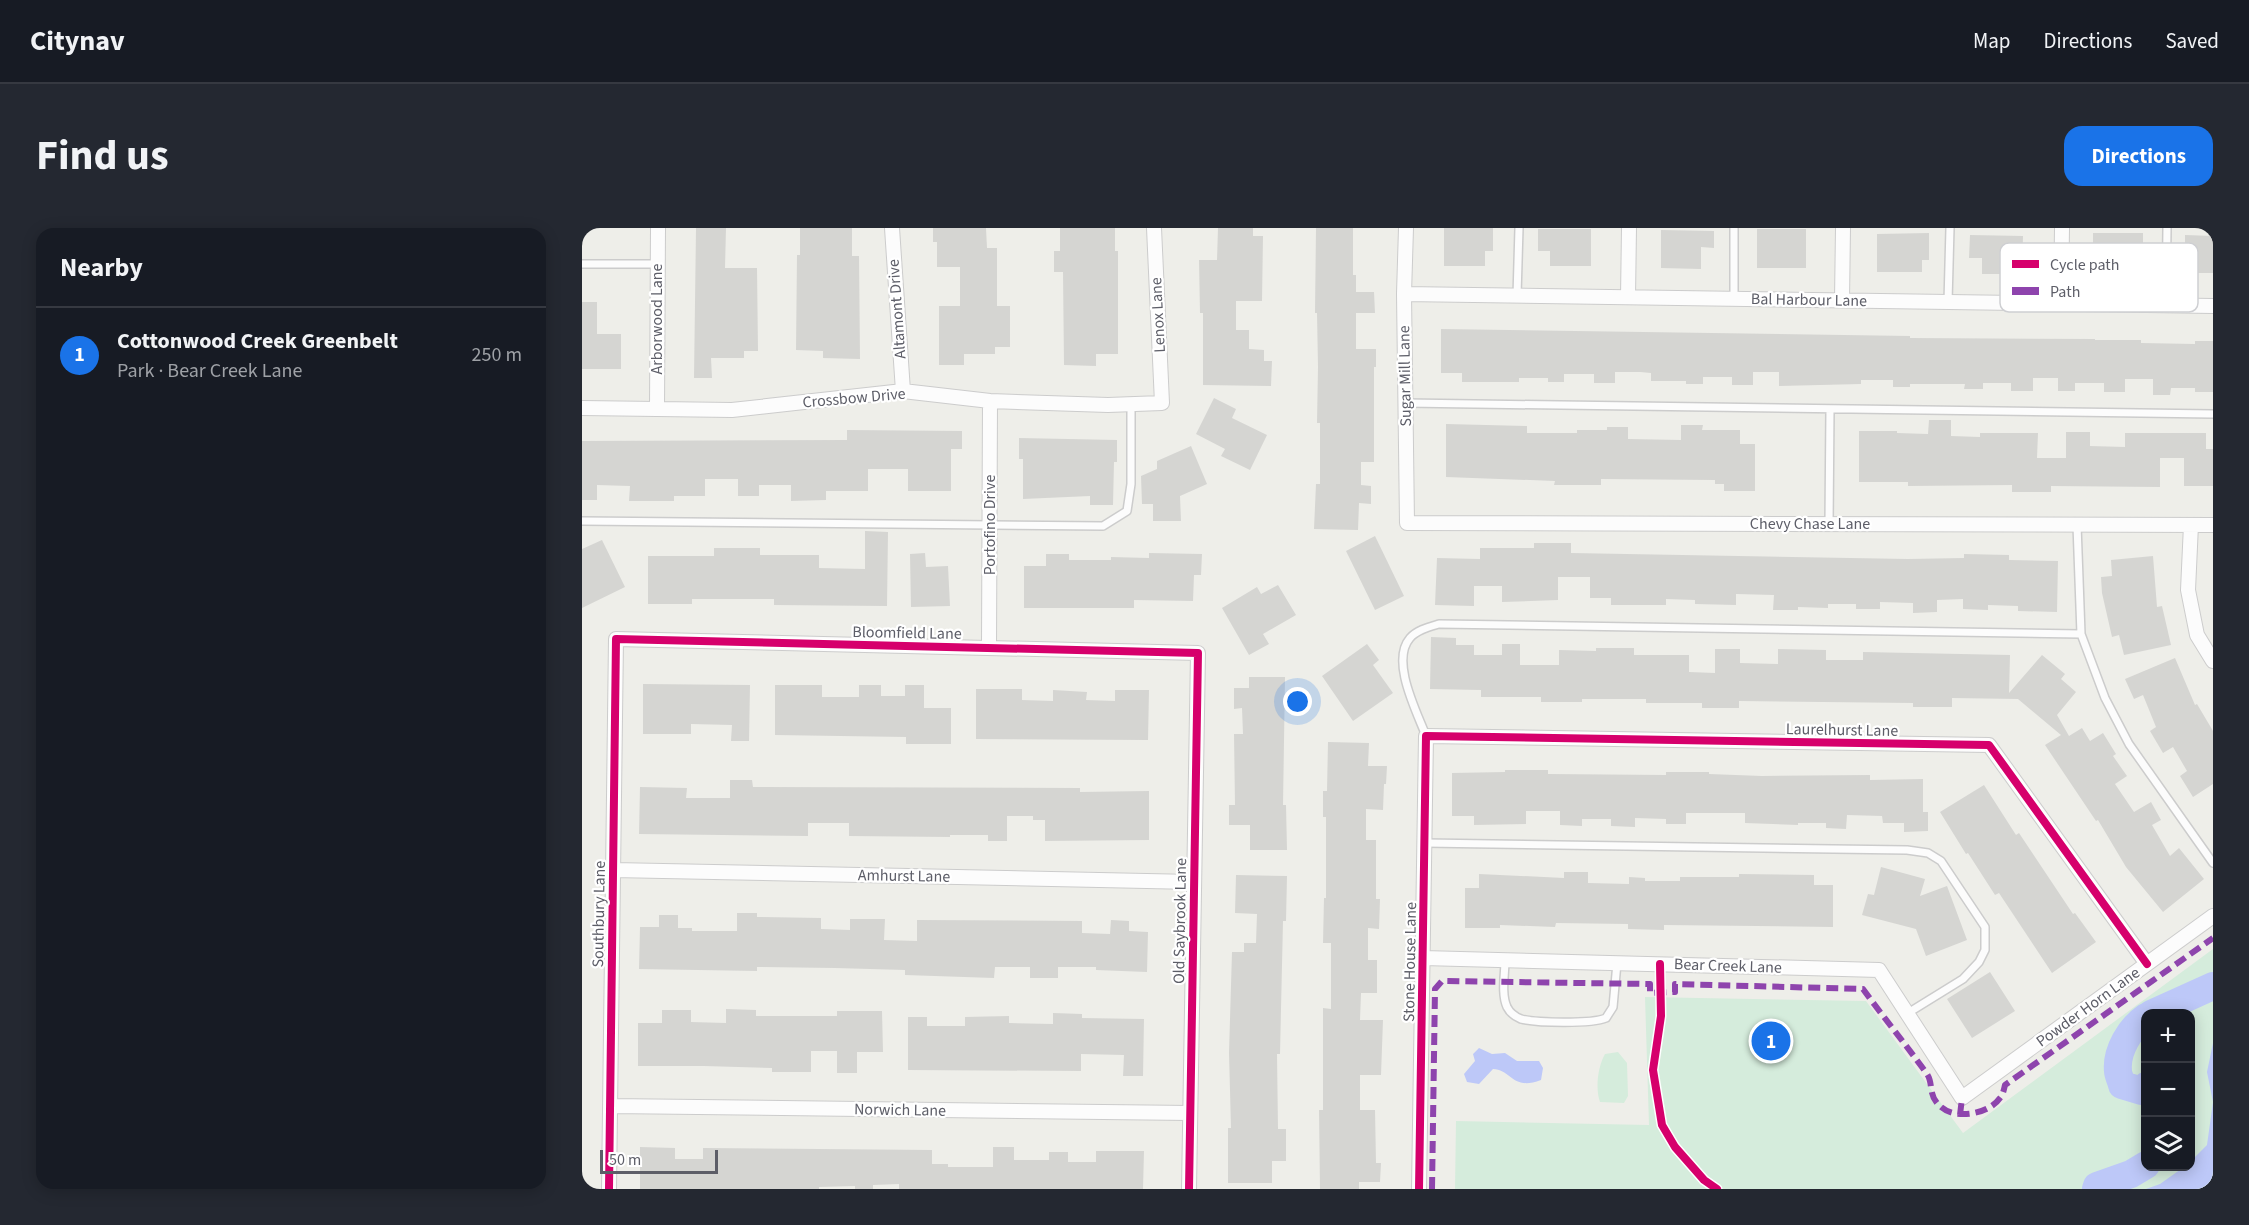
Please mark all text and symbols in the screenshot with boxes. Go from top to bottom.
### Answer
text: Citynav [30,21,125,61]
text: Map [1973,26,2011,56]
text: Directions [2044,26,2132,56]
text: Saved [2165,26,2219,56]
text: Find us [36,126,169,186]
button: Directions [2064,126,2213,186]
legend [2000,243,2198,312]
text: Nearby [60,249,143,286]
text: Cycle path [2050,254,2119,276]
street label: Altamont Drive [883,258,911,360]
street label: Arborwood Lane [646,263,668,375]
street label: Lenox Lane [1145,277,1171,353]
text: Path [2050,281,2080,303]
street label: Bal Harbour Lane [1751,288,1867,312]
text: Cottonwood Creek Greenbelt [117,325,398,357]
street label: Sugar Mill Lane [1393,325,1417,427]
text: 1 [74,341,85,369]
text: 250 m [472,341,522,369]
text: Park · Bear Creek Lane [117,357,302,385]
street label: Crossbow Drive [802,383,907,413]
street label: Portofino Drive [979,475,1001,575]
street label: Chevy Chase Lane [1750,513,1870,535]
street label: Bloomfield Lane [852,621,962,645]
your location [1283,687,1312,716]
street label: Laurelhurst Lane [1786,718,1898,742]
street label: Old Saybrook Lane [1168,858,1192,984]
street label: Southbury Lane [587,860,611,968]
street label: Amhurst Lane [858,864,950,888]
street label: Stone House Lane [1398,902,1422,1022]
street label: Bear Creek Lane [1674,953,1782,979]
street label: Powder Horn Lane [2032,962,2144,1052]
map controls [2141,1009,2195,1171]
button: + [2141,1009,2195,1063]
pin: 1 [1752,1018,1790,1064]
button: − [2141,1063,2195,1117]
street label: Norwich Lane [854,1098,946,1122]
button: layers [2141,1117,2195,1171]
scale bar [600,1147,718,1174]
text: 50 m [609,1149,641,1171]

